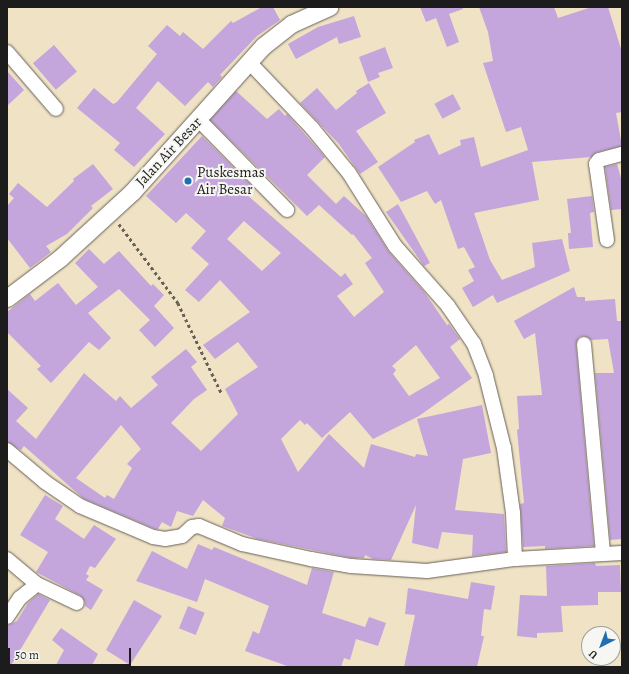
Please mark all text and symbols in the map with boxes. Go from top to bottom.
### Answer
street label: Jalan Air Besar [132,113,206,191]
place label: Puskesmas Air Besar [197,163,265,198]
marker: Puskesmas Air Besar [182,175,194,187]
north arrow [581,626,621,666]
scale bar [10,640,133,666]
text: 50 m [15,647,39,663]
text: U [586,647,601,663]

